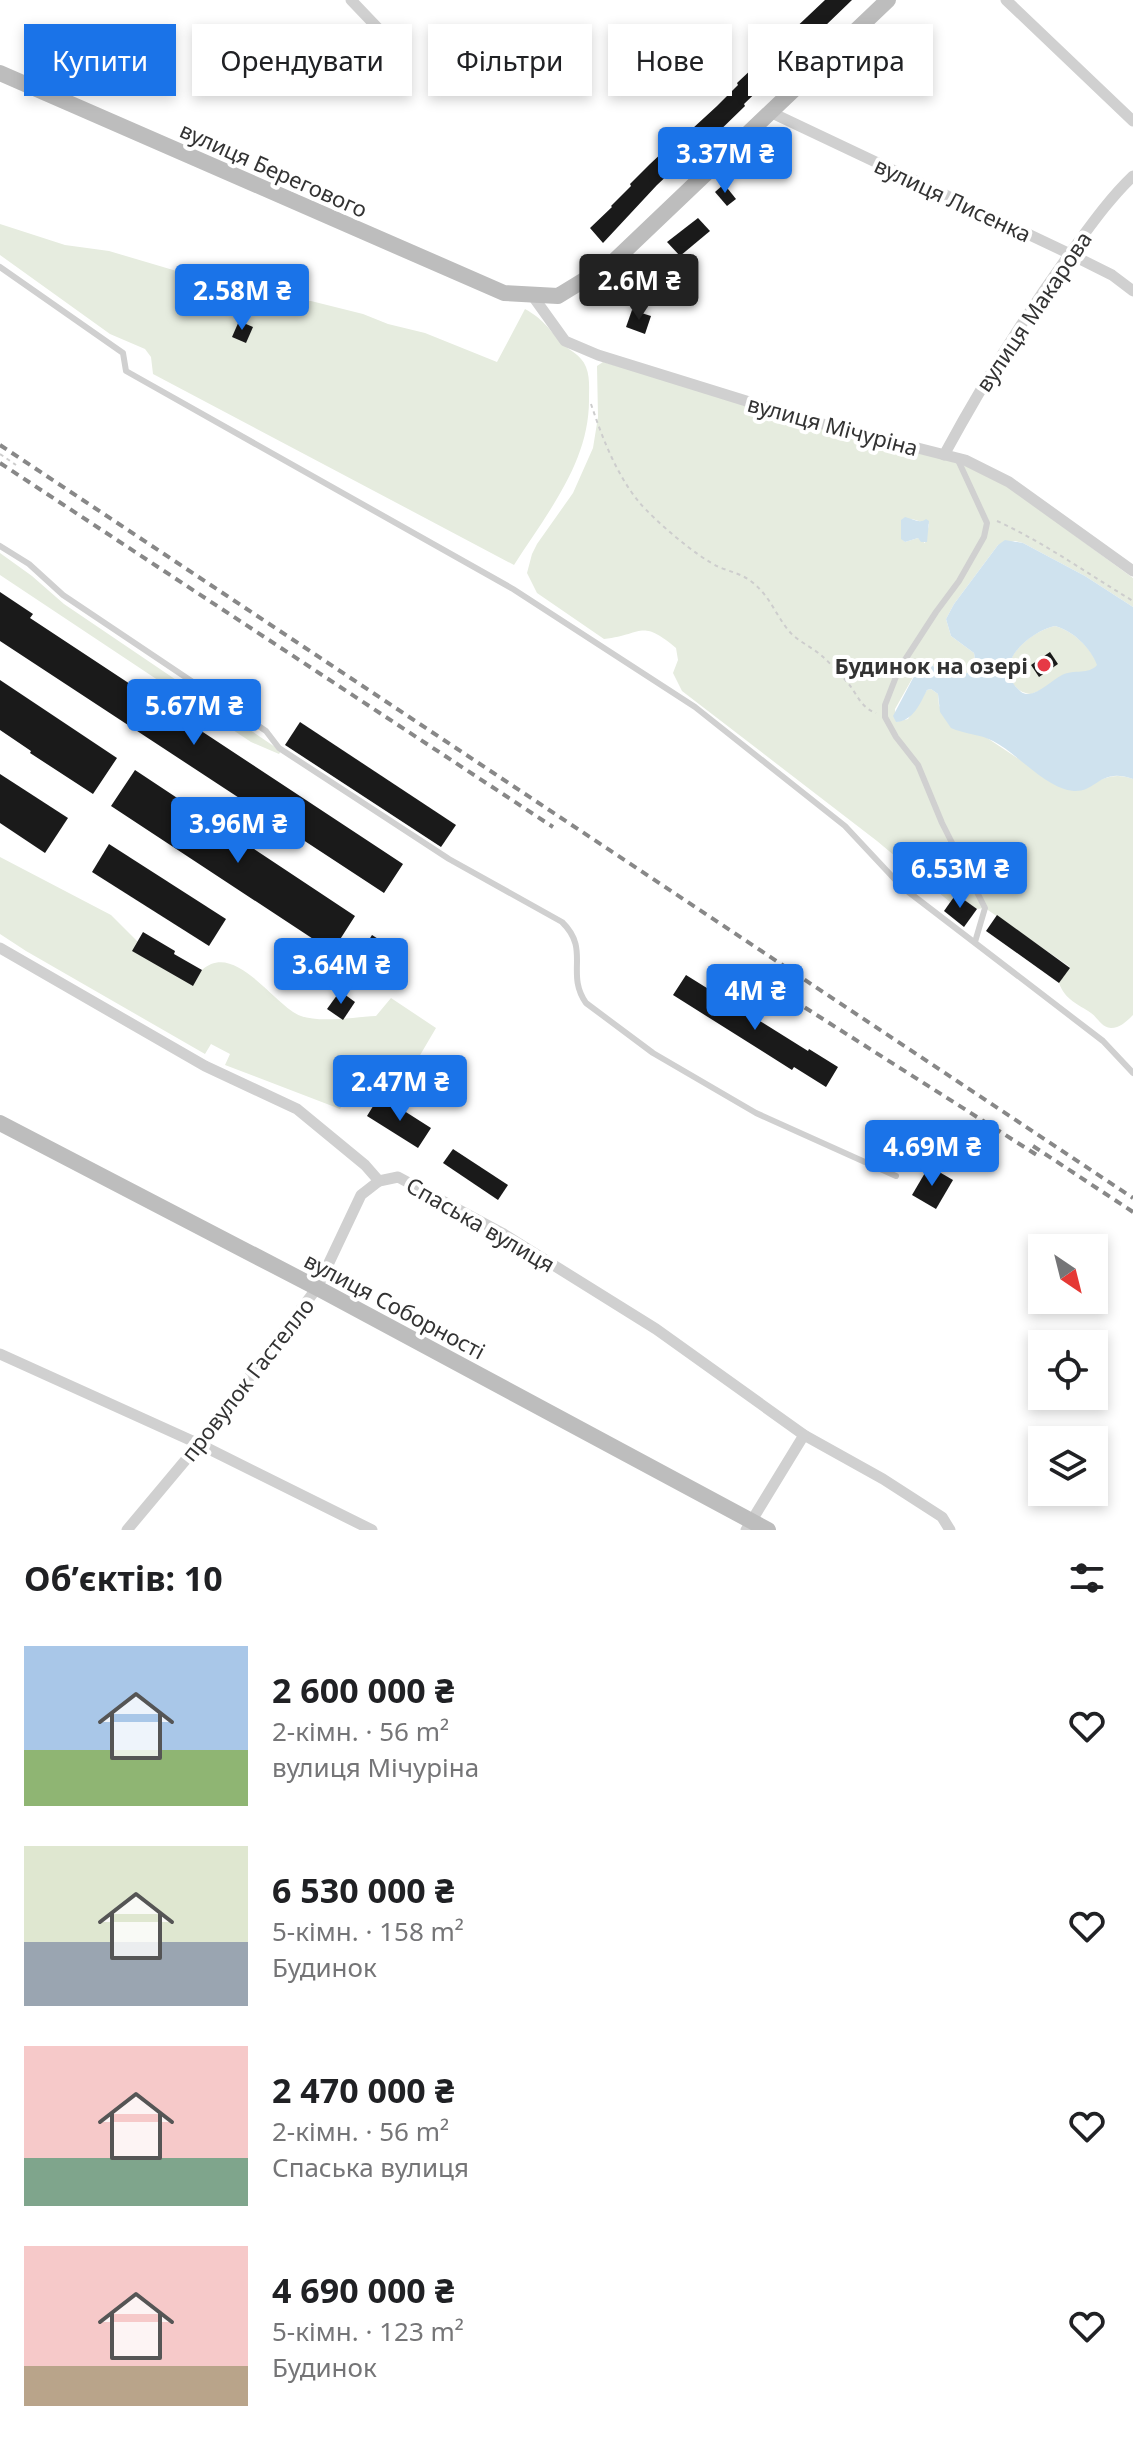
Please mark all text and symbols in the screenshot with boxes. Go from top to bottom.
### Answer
chip: Купити [24,24,176,96]
chip: Орендувати [192,24,412,96]
chip: Фільтри [428,24,592,96]
chip: Нове [608,24,732,96]
chip: Квартира [748,24,933,96]
street label: вулиця Берегового [175,114,373,224]
pin: 3.37M ₴ [651,127,799,195]
text: 3.37M ₴ [676,135,774,171]
street label: вулиця Лисенка [870,150,1036,248]
street label: вулиця Макарова [968,225,1098,397]
pin: 2.6M ₴ [574,254,704,322]
text: 2.6M ₴ [597,262,681,298]
pin: 2.58M ₴ [168,264,316,332]
text: 2.58M ₴ [193,272,291,308]
street label: вулиця Мічуріна [744,388,922,462]
place label: Будинок на озері [834,650,1028,680]
marker: Будинок на озері [1035,656,1053,674]
pin: 5.67M ₴ [120,679,268,747]
text: 5.67M ₴ [145,687,243,723]
pin: 3.96M ₴ [164,797,312,865]
text: 3.96M ₴ [189,805,287,841]
pin: 6.53M ₴ [886,842,1034,910]
text: 6.53M ₴ [911,850,1009,886]
pin: 3.64M ₴ [267,938,415,1006]
text: 3.64M ₴ [292,946,390,982]
pin: 4M ₴ [708,964,802,1032]
text: 4M ₴ [724,972,786,1008]
pin: 2.47M ₴ [326,1055,474,1123]
text: 2.47M ₴ [351,1063,449,1099]
pin: 4.69M ₴ [858,1120,1006,1188]
text: 4.69M ₴ [883,1128,981,1164]
street label: Спаська вулиця [401,1169,561,1279]
north arrow [1028,1234,1108,1314]
map controls [1028,1234,1108,1506]
street label: вулиця Соборності [299,1245,491,1365]
street label: провулок Гастелло [174,1291,320,1467]
button: locate [1028,1330,1108,1410]
button: layers [1028,1426,1108,1506]
text: Об’єктів: 10 [24,1555,223,1601]
icon: filters [1065,1556,1109,1600]
text: 2 600 000 ₴ [272,1667,454,1713]
icon: home [88,1678,184,1774]
icon: heart [1065,1704,1109,1748]
text: 2-кімн. · 56 m² [272,1713,449,1749]
text: вулиця Мічуріна [272,1749,479,1785]
text: 6 530 000 ₴ [272,1867,454,1913]
icon: home [88,1878,184,1974]
icon: heart [1065,1904,1109,1948]
text: 5-кімн. · 158 m² [272,1913,464,1949]
text: Будинок [272,1949,377,1985]
text: 2 470 000 ₴ [272,2067,454,2113]
icon: home [88,2078,184,2174]
icon: heart [1065,2104,1109,2148]
text: 2-кімн. · 56 m² [272,2113,449,2149]
text: Спаська вулиця [272,2149,469,2185]
text: 4 690 000 ₴ [272,2267,454,2313]
icon: home [88,2278,184,2374]
icon: heart [1065,2304,1109,2348]
text: 5-кімн. · 123 m² [272,2313,464,2349]
text: Будинок [272,2349,377,2385]

